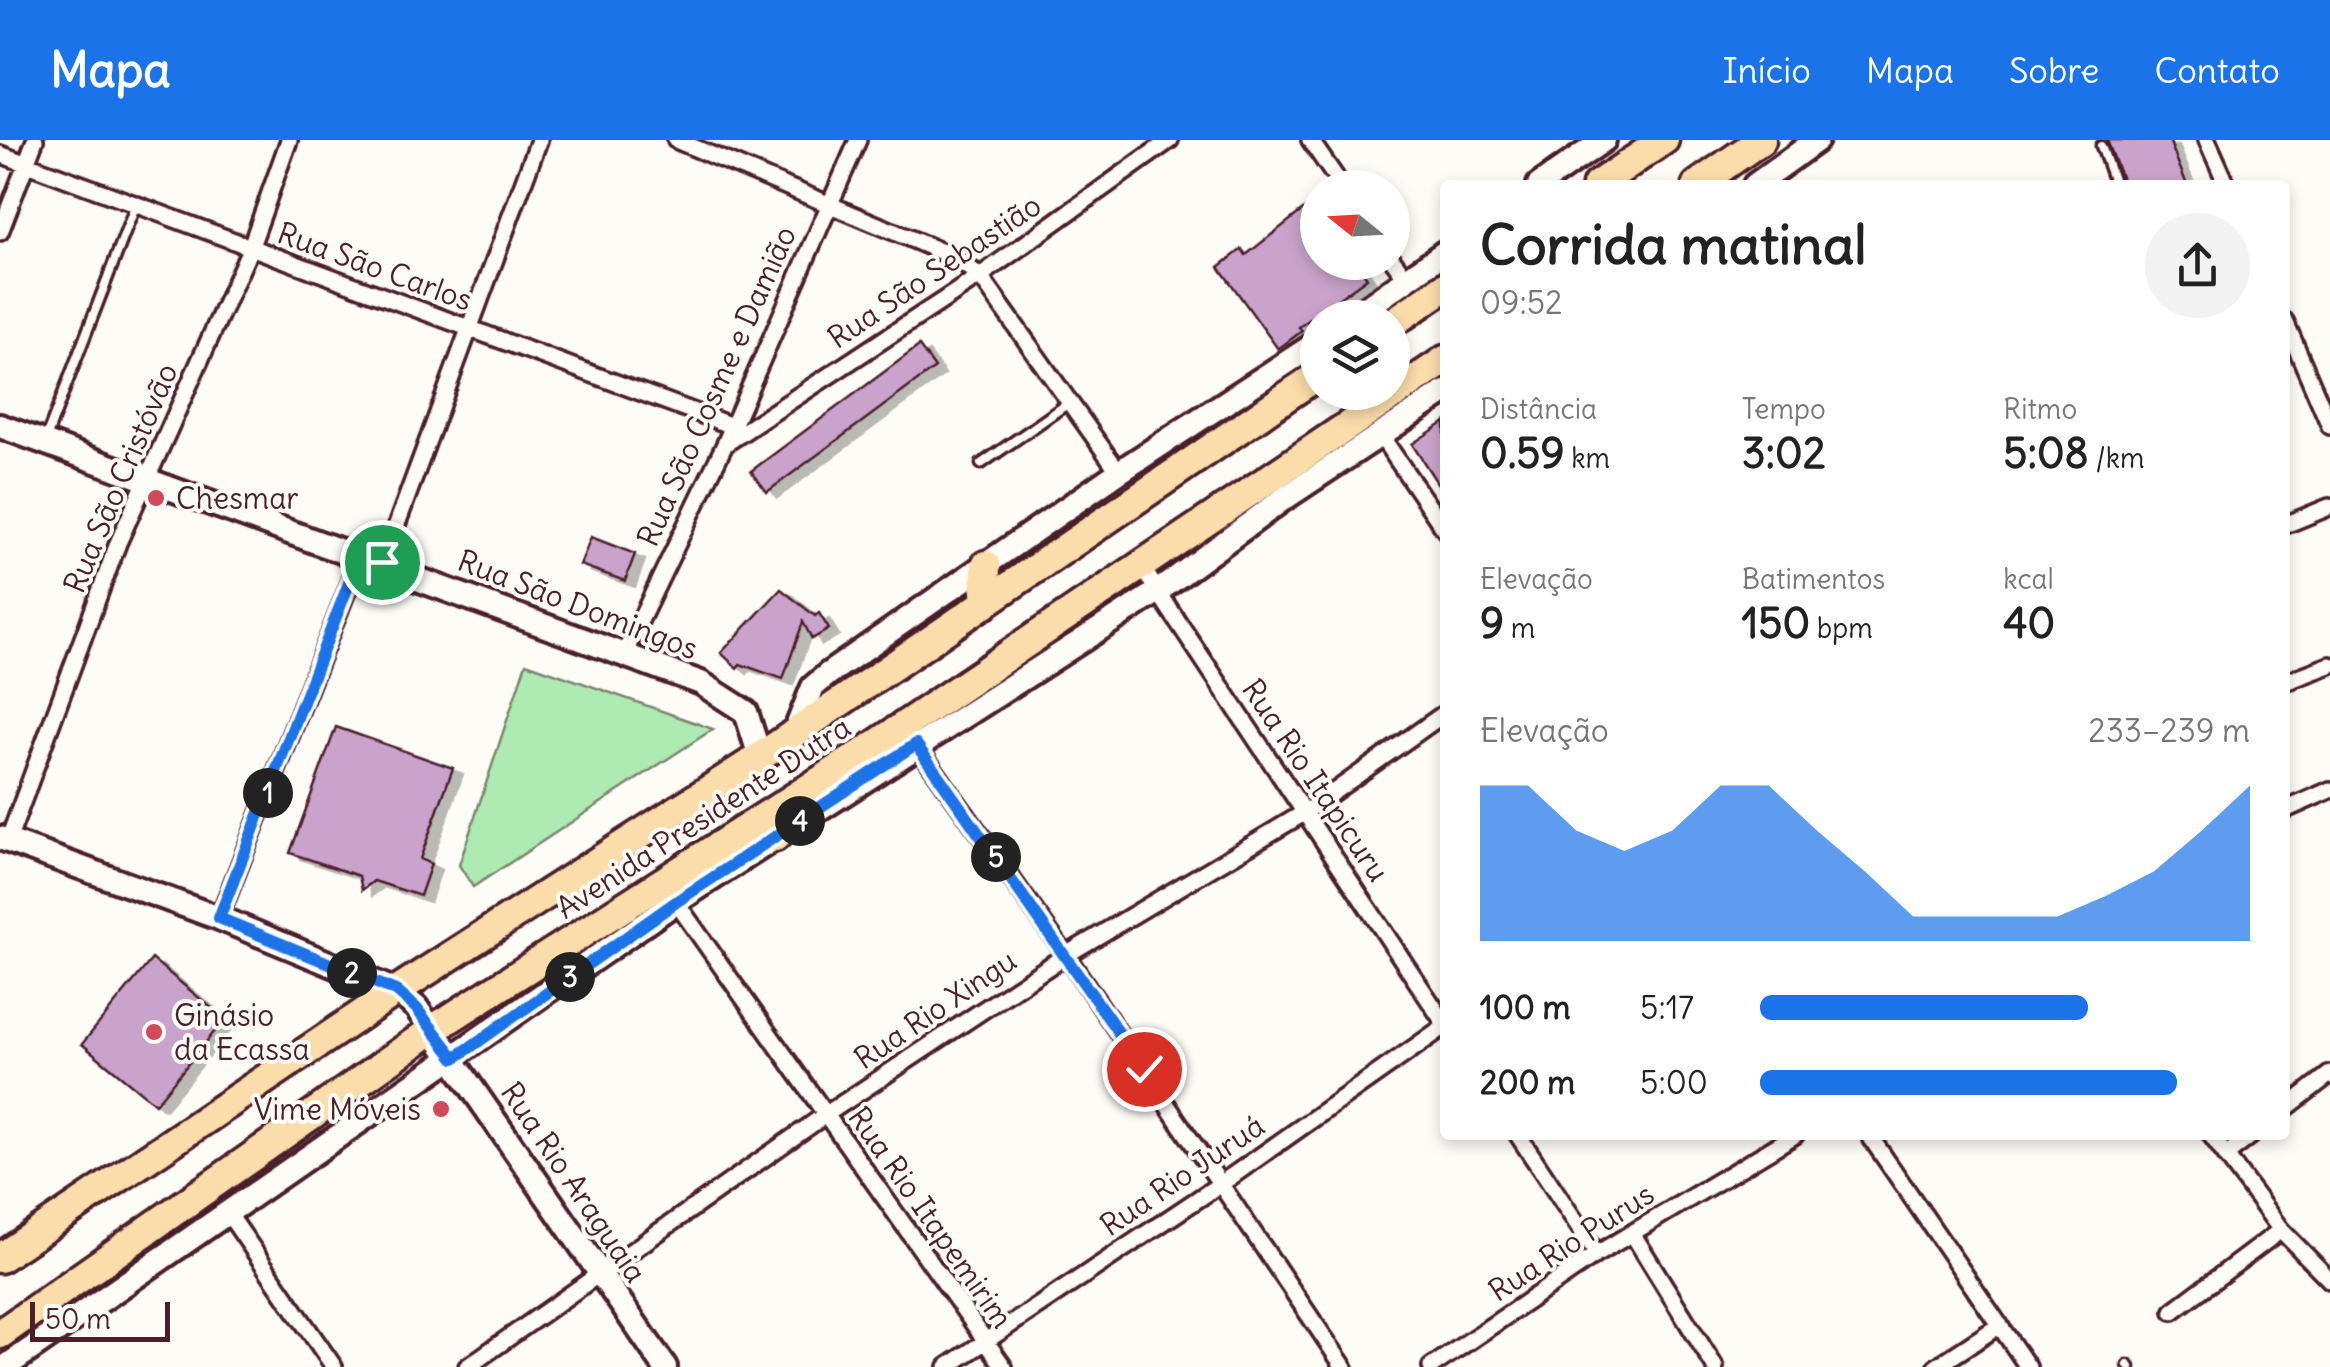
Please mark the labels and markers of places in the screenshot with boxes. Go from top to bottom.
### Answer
place label: Chesmar [176,479,299,517]
marker: Chesmar [145,487,167,509]
pin [340,520,425,605]
pin: 1 [243,768,293,818]
pin: 4 [775,796,825,846]
pin: 5 [971,832,1021,882]
pin: 2 [327,948,377,998]
pin: 3 [545,952,595,1002]
place label: Ginásio da Ecassa [174,996,310,1068]
marker: Ginásio da Ecassa [143,1021,165,1043]
pin [1102,1027,1187,1112]
place label: Vime Móveis [254,1090,421,1128]
marker: Vime Móveis [430,1098,452,1120]

